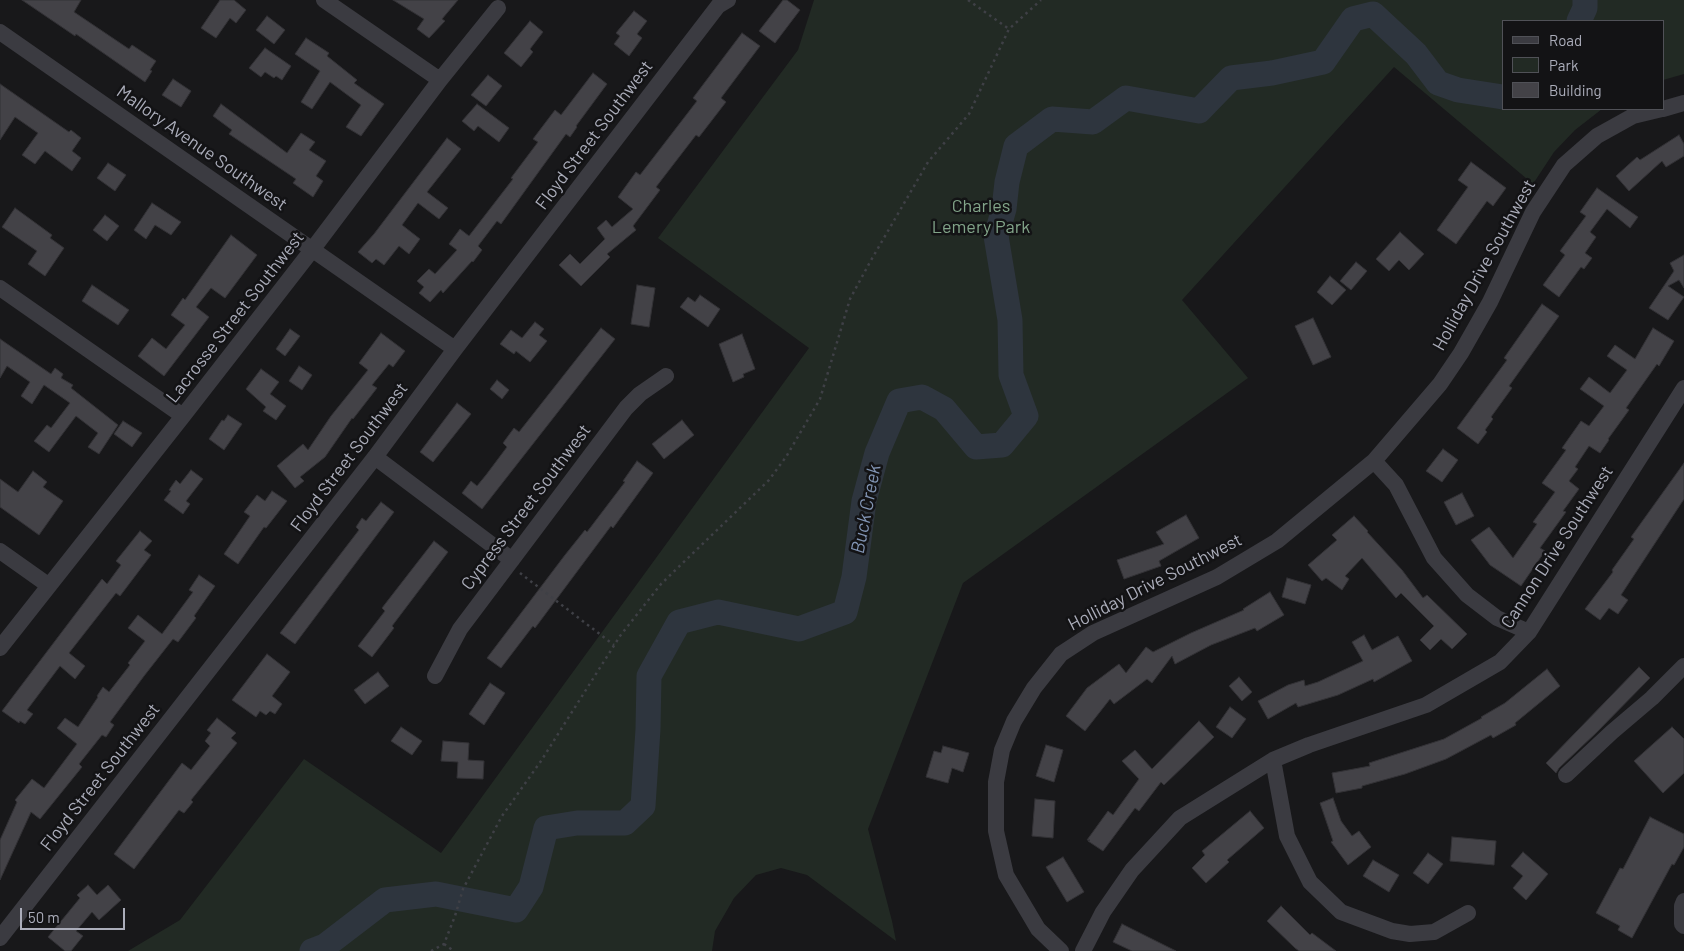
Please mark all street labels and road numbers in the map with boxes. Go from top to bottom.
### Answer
street label: Floyd Street Southwest [531,56,657,214]
street label: Mallory Avenue Southwest [113,81,291,215]
street label: Holliday Drive Southwest [1428,176,1540,354]
street label: Lacrosse Street Southwest [161,227,309,407]
street label: Floyd Street Southwest [286,378,412,536]
street label: Cypress Street Southwest [457,420,595,594]
street label: Cannon Drive Southwest [1496,462,1618,632]
street label: Holliday Drive Southwest [1064,529,1246,635]
street label: Floyd Street Southwest [36,699,164,855]

